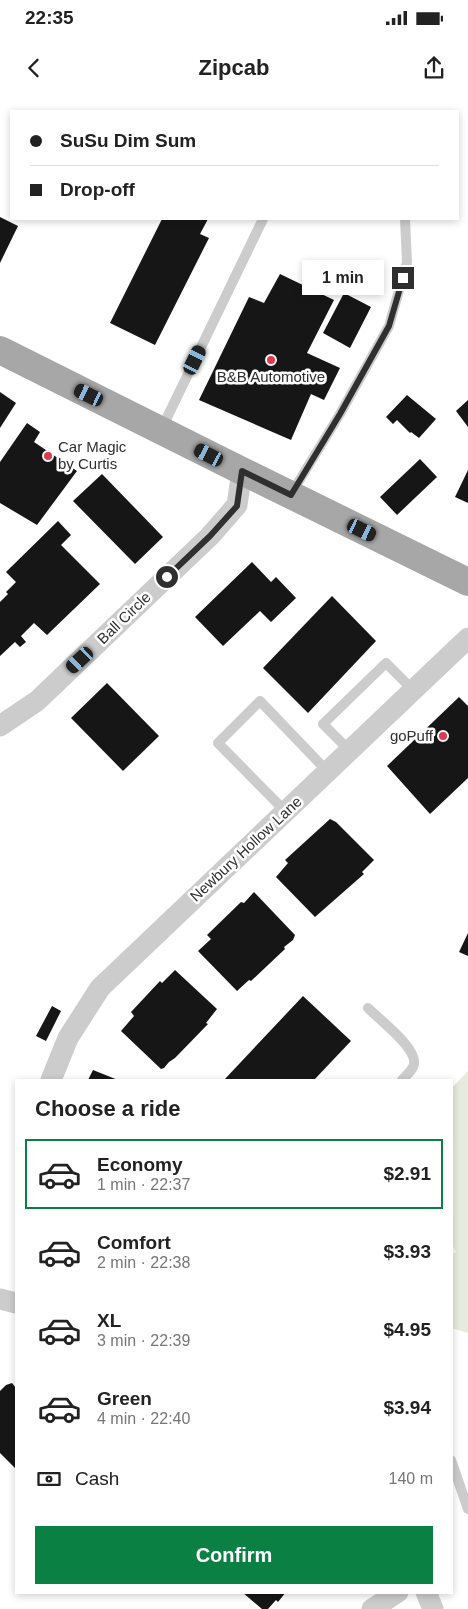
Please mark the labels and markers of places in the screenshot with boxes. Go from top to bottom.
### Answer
marker: B&B Automotive [265,354,277,366]
place label: B&B Automotive [217,368,325,385]
place label: Car Magic by Curtis [58,438,127,472]
marker: Car Magic by Curtis [42,450,54,462]
place label: goPuff [390,727,434,744]
marker: goPuff [437,730,449,742]

